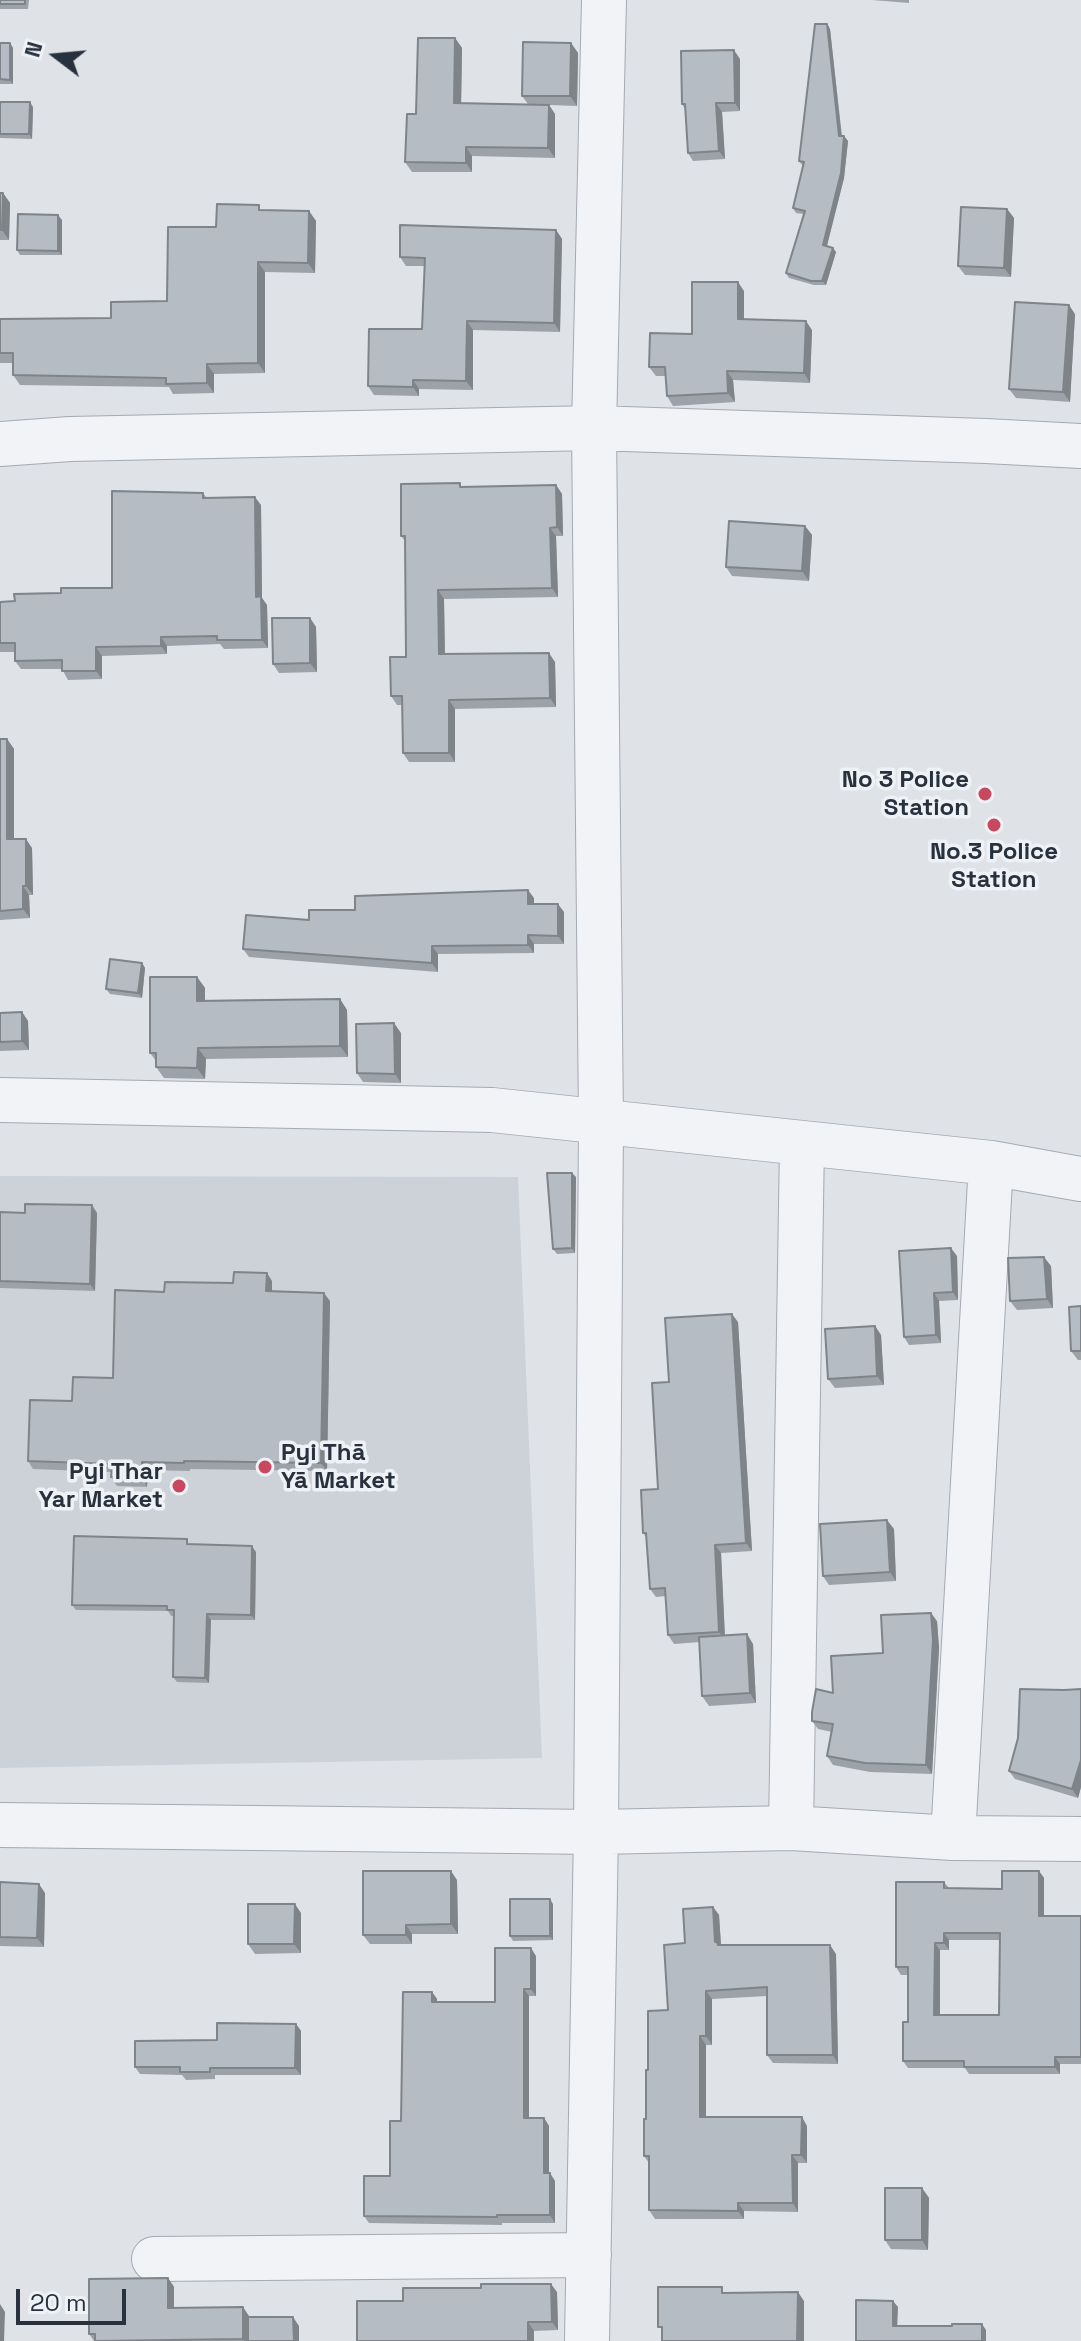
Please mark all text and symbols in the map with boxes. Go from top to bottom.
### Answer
north arrow [16,16,96,96]
text: N [17,38,48,60]
place label: No 3 Police Station [842,766,969,822]
marker: No 3 Police Station [976,785,994,803]
marker: No.3 Police Station [985,816,1003,834]
place label: No.3 Police Station [930,838,1058,894]
place label: Pyi Thā Yā Market [281,1439,396,1495]
place label: Pyi Thar Yar Market [39,1458,163,1514]
marker: Pyi Thā Yā Market [256,1458,274,1476]
marker: Pyi Thar Yar Market [170,1477,188,1495]
scale bar [20,2273,130,2323]
text: 20 m [30,2287,87,2318]

